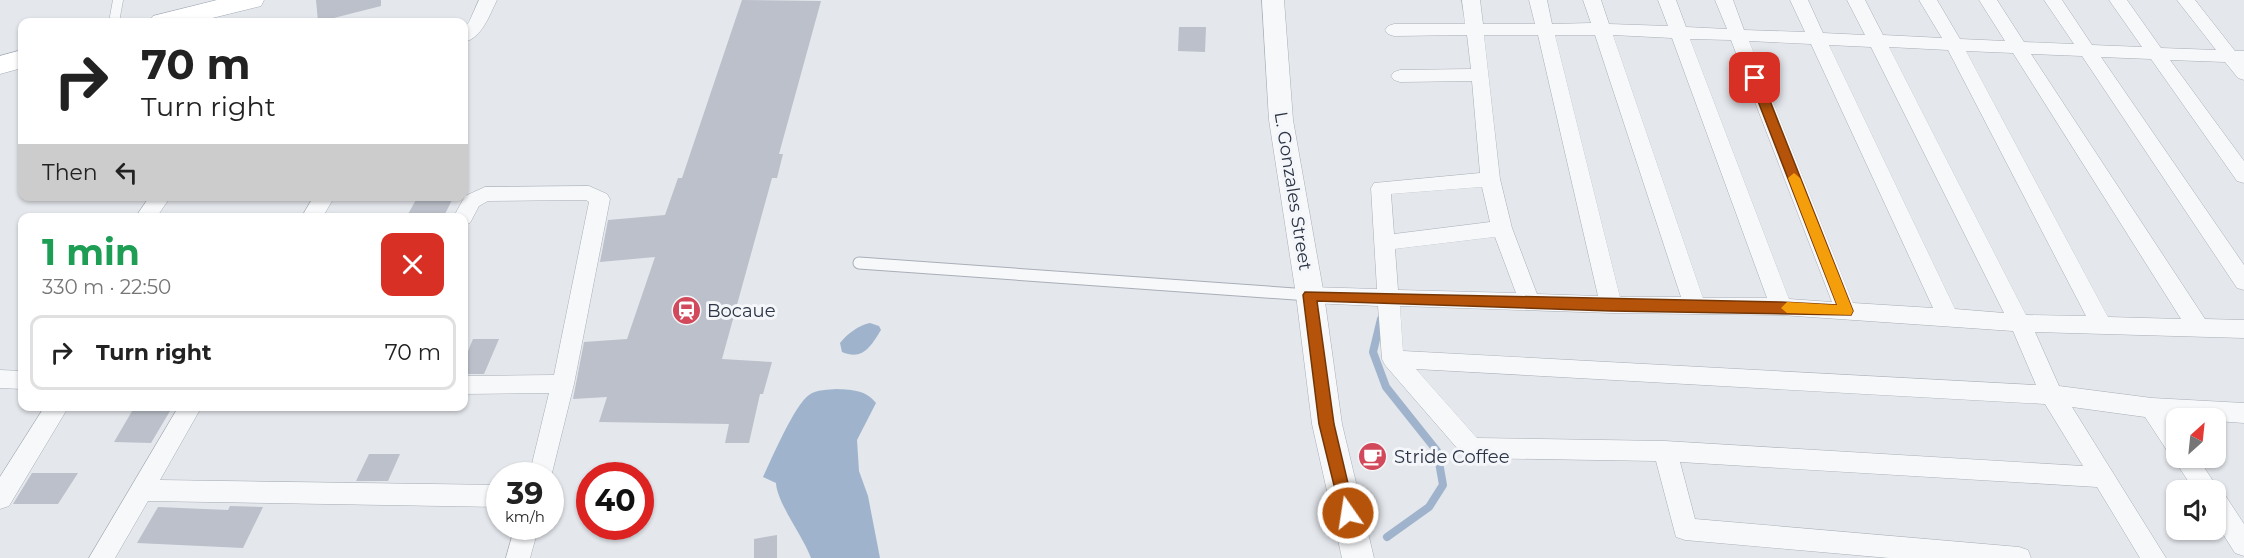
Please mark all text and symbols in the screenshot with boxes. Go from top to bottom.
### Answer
text: 70 m [141,38,251,90]
icon: right [42,42,120,120]
pin [1729,52,1780,103]
icon: arrive [1738,61,1771,94]
text: Turn right [141,90,276,123]
street label: L. Gonzales Street [1270,110,1316,272]
icon: left [110,156,143,189]
text: Then [42,159,98,186]
text: 1 min [42,230,140,274]
button: close [381,233,444,296]
text: 330 m · 22:50 [42,275,171,299]
station icon: Bocaue [670,295,702,327]
place label: Bocaue [707,300,776,322]
icon: right [45,336,78,369]
text: Turn right [96,339,211,366]
text: 70 m [385,339,441,366]
north arrow [2166,408,2226,468]
map controls [2166,408,2226,540]
cafe icon: Stride Coffee [1357,441,1389,473]
place label: Stride Coffee [1394,446,1510,468]
speed limit sign: 40 [576,462,654,540]
text: 39 [507,475,543,512]
button: sound [2166,480,2226,540]
position arrow [1316,481,1380,545]
text: km/h [505,507,545,526]

